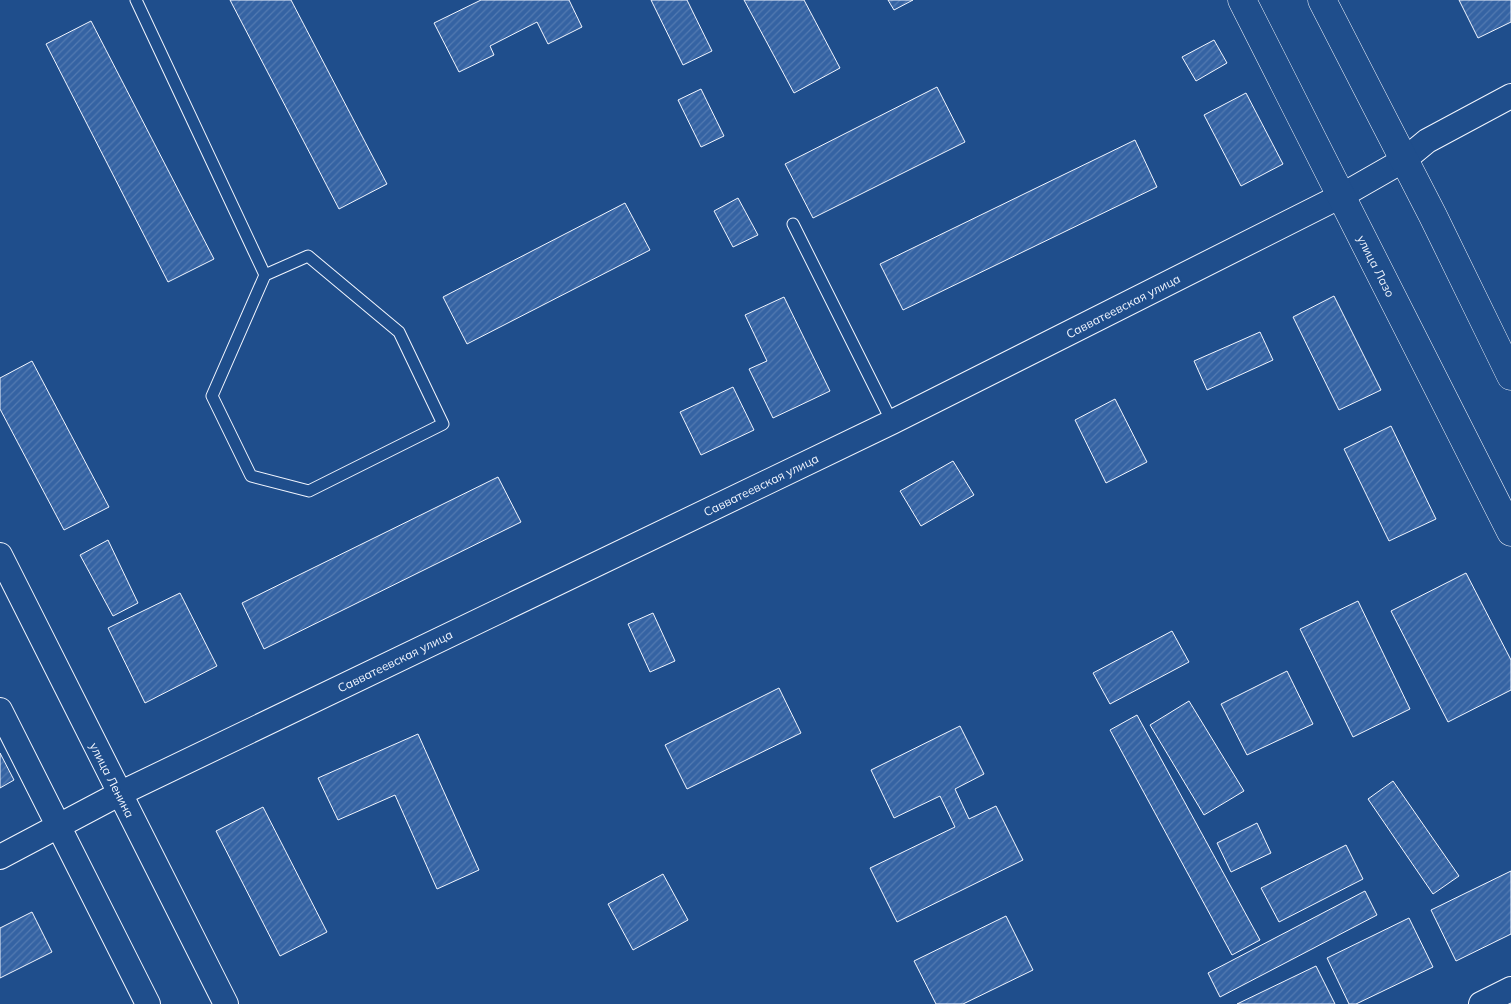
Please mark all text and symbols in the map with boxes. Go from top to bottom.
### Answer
street label: улица Лазо [1354,232,1398,300]
street label: Савватеевская улица [1063,271,1183,341]
street label: Савватеевская улица [701,451,821,519]
street label: Савватеевская улица [335,627,455,695]
street label: улица Ленина [87,740,137,820]

